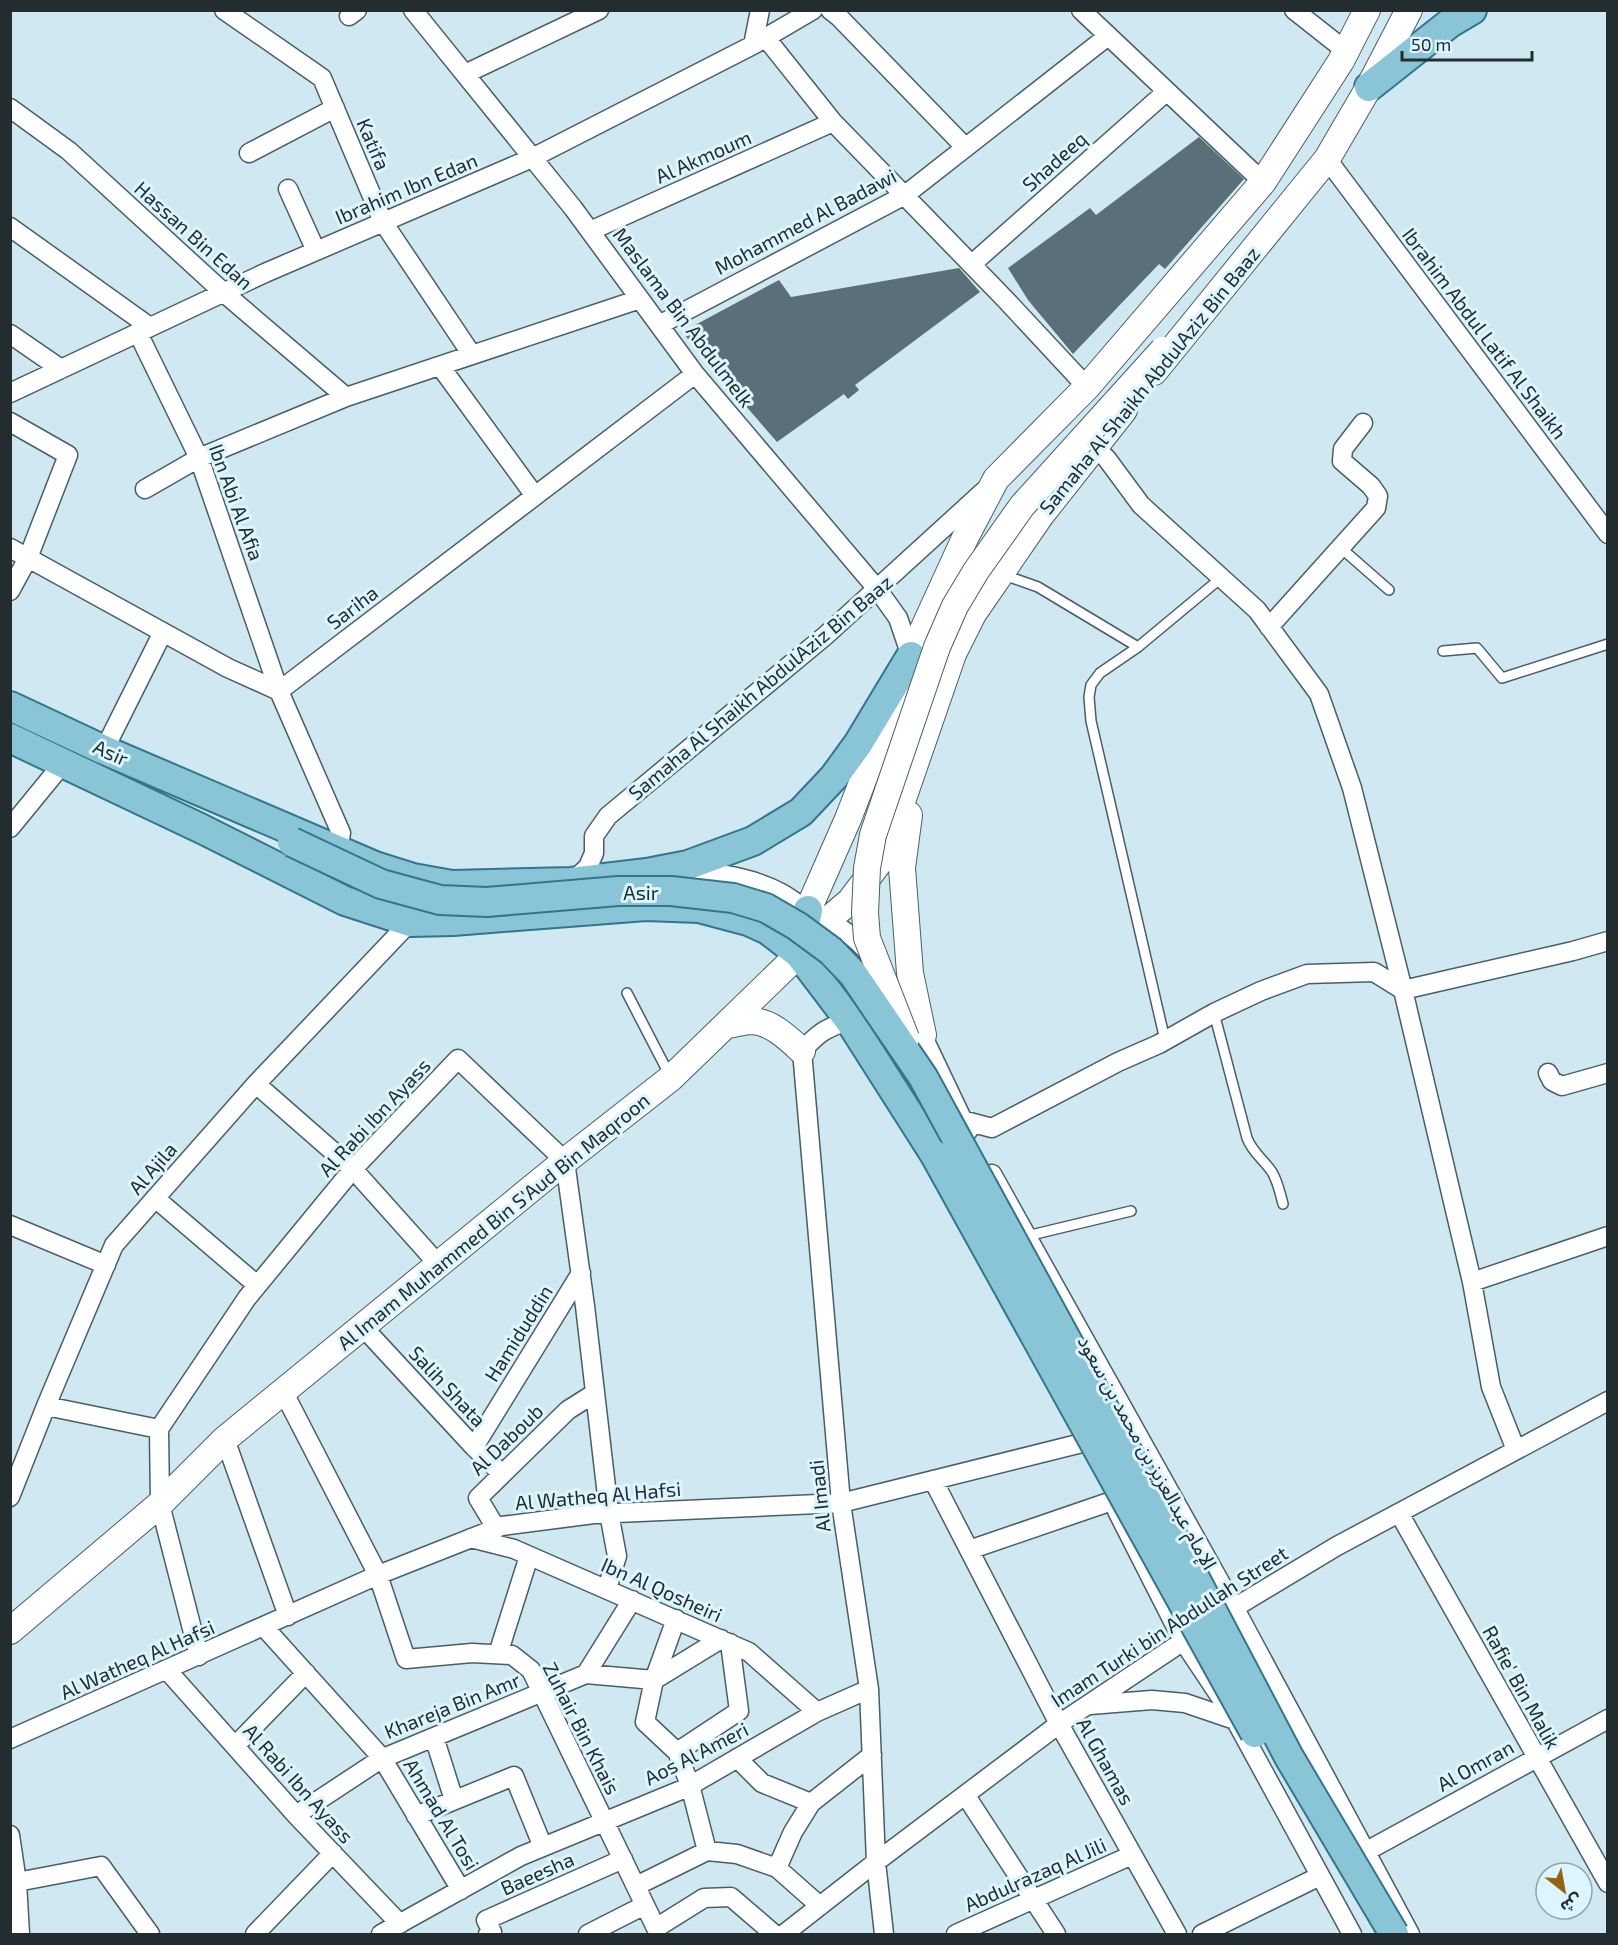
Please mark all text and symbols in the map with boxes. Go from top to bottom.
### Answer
scale bar [1402,24,1532,62]
text: 50 m [1411,33,1451,55]
street label: Katifa [352,114,396,174]
street label: Al Akmoum [651,124,755,188]
street label: Shadeeq [1017,126,1091,196]
street label: Ibrahim Ibn Edan [331,147,481,229]
street label: Mohammed Al Badawi [710,163,900,279]
street label: Hassan Bin Edan [130,176,258,294]
street label: Maslama Bin Abdulmelk [609,223,759,411]
street label: Ibrahim Abdul Latif Al Shaikh [1398,223,1572,443]
street label: Samaha Al Shaikh AbdulAziz Bin Baaz [1034,241,1264,519]
street label: Ibn Abi Al Afia [205,440,269,564]
street label: Samaha Al Shaikh AbdulAziz Bin Baaz [623,569,897,805]
street label: Sariha [322,580,382,634]
street label: Asir [90,734,132,770]
street label: Asir [623,880,659,904]
street label: Al Rabi Ibn Ayass [313,1053,435,1181]
street label: Al Imam Muhammed Bin S'Aud Bin Maqroon [332,1088,654,1354]
street label: Al Ajila [123,1137,181,1199]
street label: Hamiduddin [479,1280,557,1386]
street label: الإمام عبدالعزيز بن محمد بن سعود [1070,1331,1223,1575]
street label: Salih Shata [405,1341,491,1431]
street label: Al Daboub [465,1398,547,1480]
street label: Al Imadi [803,1459,835,1533]
street label: Al Watheq Al Hafsi [514,1476,682,1514]
street label: Imam Turki bin Abdullah Street [1046,1540,1292,1712]
street label: Ibn Al Qosheiri [598,1552,726,1626]
street label: Al Watheq Al Hafsi [56,1614,218,1704]
street label: Rafie' Bin Malik [1478,1621,1566,1753]
street label: Zuhair Bin Khais [538,1658,626,1798]
street label: Khareja Bin Amr [381,1667,523,1743]
street label: Al Ghamas [1072,1713,1140,1809]
street label: Aos Al Ameri [640,1717,752,1789]
street label: Al Rabi Ibn Ayass [239,1718,359,1848]
street label: Al Omran [1433,1734,1517,1796]
street label: Ahmad Al Tosi [399,1754,485,1874]
street label: Abdulrazaq Al Jili [960,1832,1110,1916]
street label: Baeesha [497,1846,577,1900]
north arrow [1534,1861,1594,1921]
text: ش [1557,1890,1586,1918]

